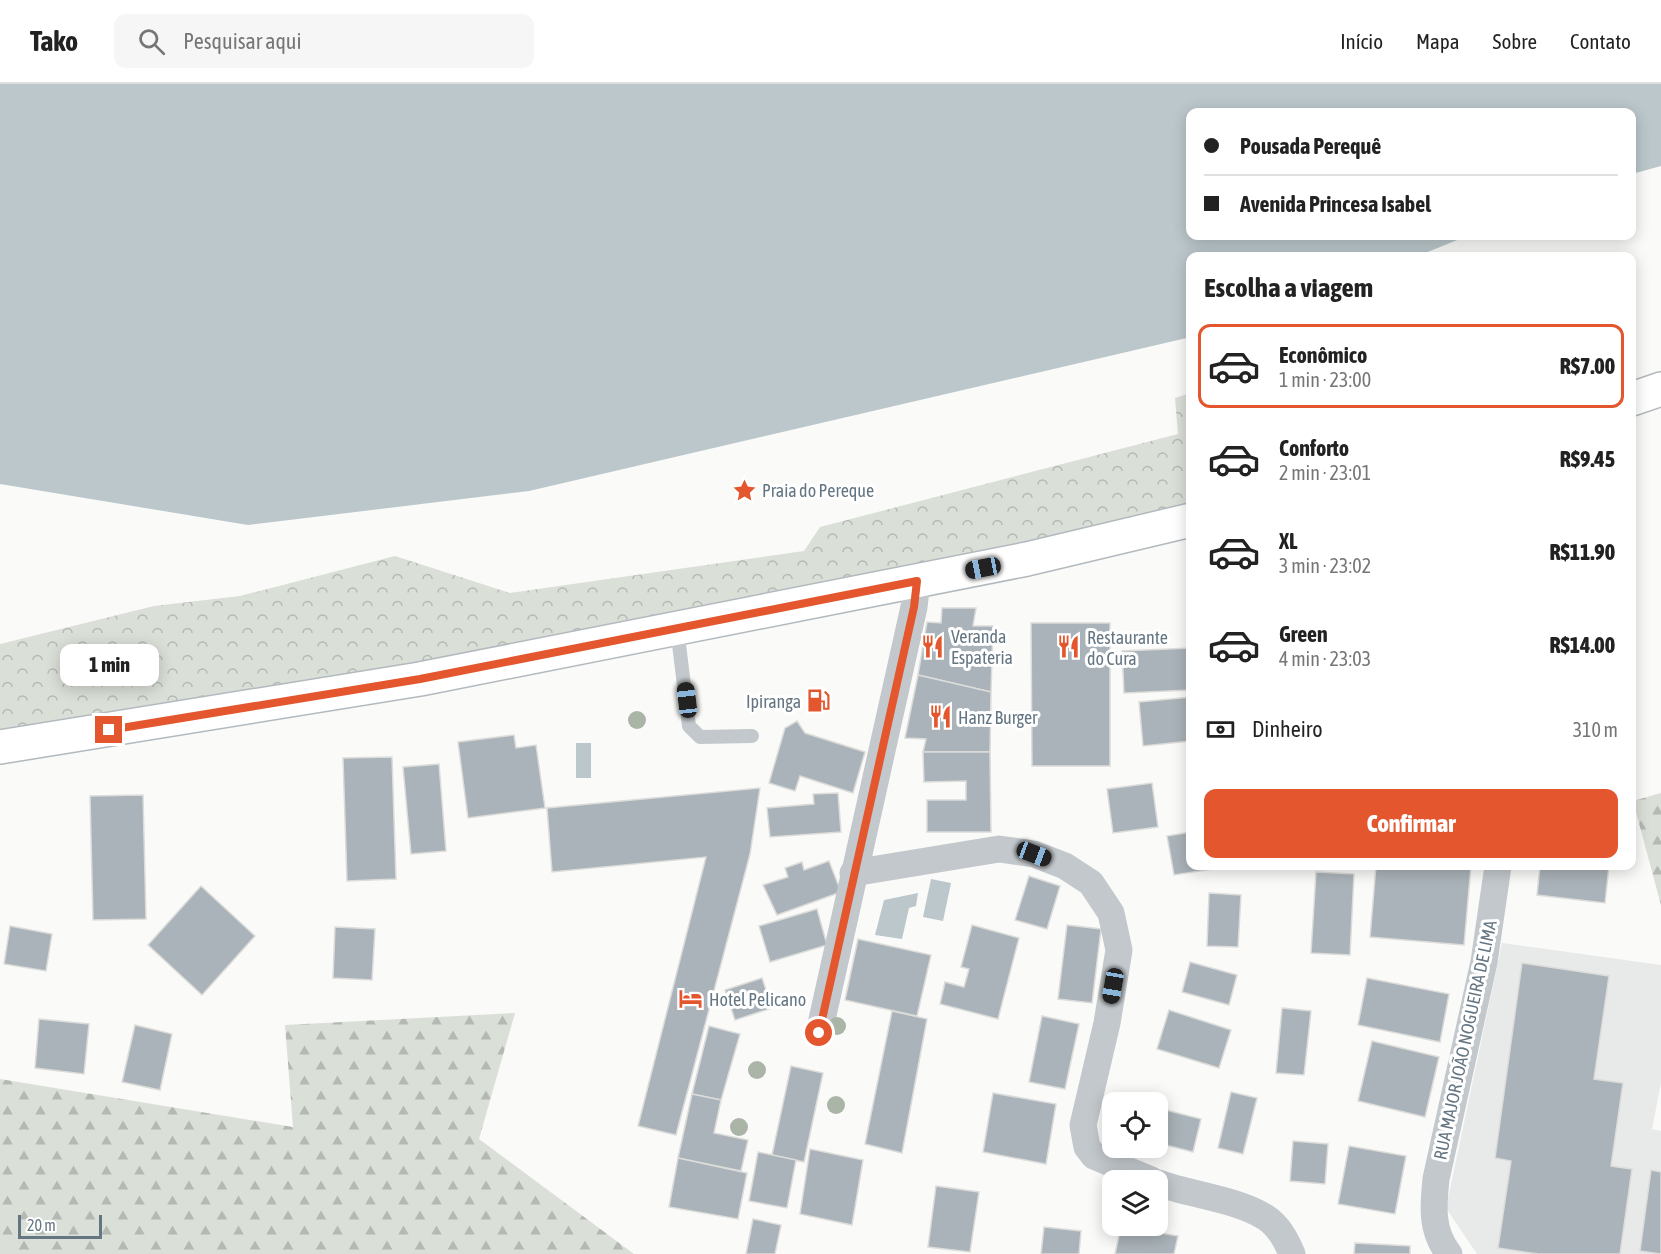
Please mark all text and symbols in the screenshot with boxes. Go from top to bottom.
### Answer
search box [114,14,534,68]
text: Tako [30,25,78,57]
icon: search [135,25,168,58]
text: Pesquisar aqui [183,28,302,54]
text: Início [1340,29,1383,53]
text: Mapa [1416,29,1460,53]
text: Sobre [1493,29,1537,53]
text: Contato [1570,29,1631,53]
text: Pousada Perequê [1240,133,1381,159]
text: Avenida Princesa Isabel [1240,191,1431,217]
text: Escolha a viagem [1204,272,1373,303]
icon: car [1207,339,1261,393]
text: Econômico [1279,342,1367,368]
text: R$7.00 [1560,353,1615,379]
text: 1 min · 23:00 [1279,368,1371,391]
icon: car [1207,432,1261,486]
text: Conforto [1279,435,1349,461]
text: R$9.45 [1560,446,1615,472]
text: 2 min · 23:01 [1279,461,1371,484]
place icon: Praia do Pereque [731,477,757,503]
place label: Praia do Pereque [762,480,874,501]
icon: car [1207,525,1261,579]
text: XL [1279,528,1297,554]
text: R$11.90 [1549,539,1615,565]
text: 3 min · 23:02 [1279,554,1371,577]
car [964,556,1002,580]
icon: car [1207,618,1261,672]
text: Green [1279,621,1328,647]
place label: Veranda Espateria [951,626,1013,668]
place label: Restaurante do Cura [1087,627,1168,669]
text: R$14.00 [1549,632,1615,658]
restaurant icon: Veranda Espateria [920,633,946,659]
restaurant icon: Restaurante do Cura [1056,634,1082,660]
callout: 1 min [60,643,158,685]
text: 4 min · 23:03 [1279,647,1371,670]
text: 1 min [89,653,130,676]
car [676,681,698,719]
fuel station icon: Ipiranga [806,688,832,714]
place label: Ipiranga [746,691,801,712]
restaurant icon: Hanz Burger [927,704,953,730]
place label: Hanz Burger [958,707,1038,728]
icon: cash [1204,713,1237,746]
route end [95,716,122,743]
text: Dinheiro [1252,716,1323,742]
text: 310 m [1573,718,1618,741]
button: Confirmar [1204,789,1618,858]
car [1014,839,1054,869]
street label: RUA MAJOR JOÃO NOGUEIRA DE LIMA [1429,918,1501,1162]
car [1101,967,1125,1005]
hotel icon: Hotel Pelicano [678,986,704,1012]
place label: Hotel Pelicano [709,989,806,1010]
route start [805,1019,832,1046]
map controls [1102,1092,1168,1236]
button: locate [1102,1092,1168,1158]
button: layers [1102,1170,1168,1236]
scale bar [18,1212,102,1240]
text: 20 m [27,1216,56,1234]

